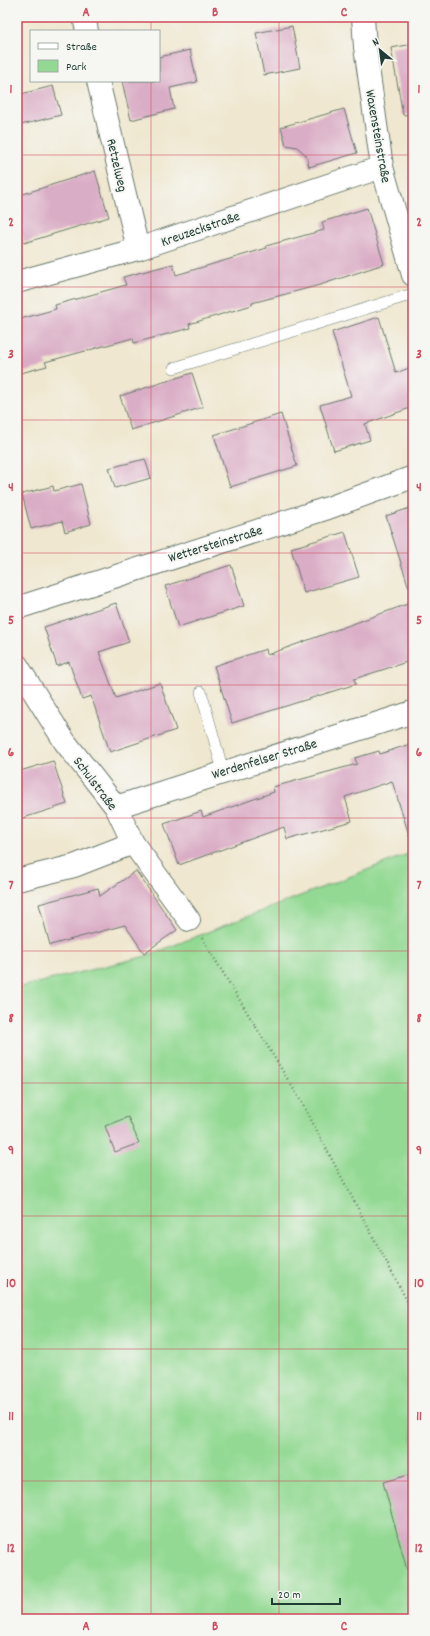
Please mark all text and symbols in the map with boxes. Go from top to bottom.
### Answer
text: A [82,4,90,23]
text: B [212,4,218,23]
text: C [341,4,348,23]
legend [30,30,160,82]
north arrow [360,30,400,70]
text: N [370,34,383,51]
text: Straße [66,39,97,56]
text: Park [66,59,87,76]
text: 1 [10,81,13,100]
text: 1 [418,81,421,100]
street label: Waxensteinstraße [359,88,395,185]
street label: Retzelweg [100,137,132,194]
street label: Kreuzeckstraße [158,207,243,253]
text: 2 [8,214,14,233]
text: 2 [416,214,422,233]
text: 3 [8,346,14,365]
text: 3 [416,346,422,365]
text: 4 [8,479,14,498]
text: 4 [416,479,422,498]
street label: Wettersteinstraße [166,521,265,569]
text: 5 [8,612,14,631]
text: 5 [416,612,422,631]
street label: Werdenfelser Straße [209,734,320,785]
text: 6 [8,744,15,763]
text: 6 [416,744,423,763]
street label: Schulstraße [67,753,121,815]
text: 7 [9,877,14,896]
text: 7 [417,877,422,896]
text: 8 [8,1010,14,1029]
text: 8 [416,1010,422,1029]
text: 9 [8,1142,14,1161]
text: 9 [416,1142,422,1161]
text: 10 [6,1275,16,1294]
text: 10 [414,1275,424,1294]
text: 11 [8,1408,14,1427]
text: 11 [416,1408,422,1427]
text: 12 [7,1540,16,1559]
text: 12 [415,1540,424,1559]
scale bar [272,1580,340,1606]
text: 20 m [278,1587,301,1604]
text: A [82,1618,90,1636]
text: B [212,1618,218,1636]
text: C [341,1618,348,1636]

